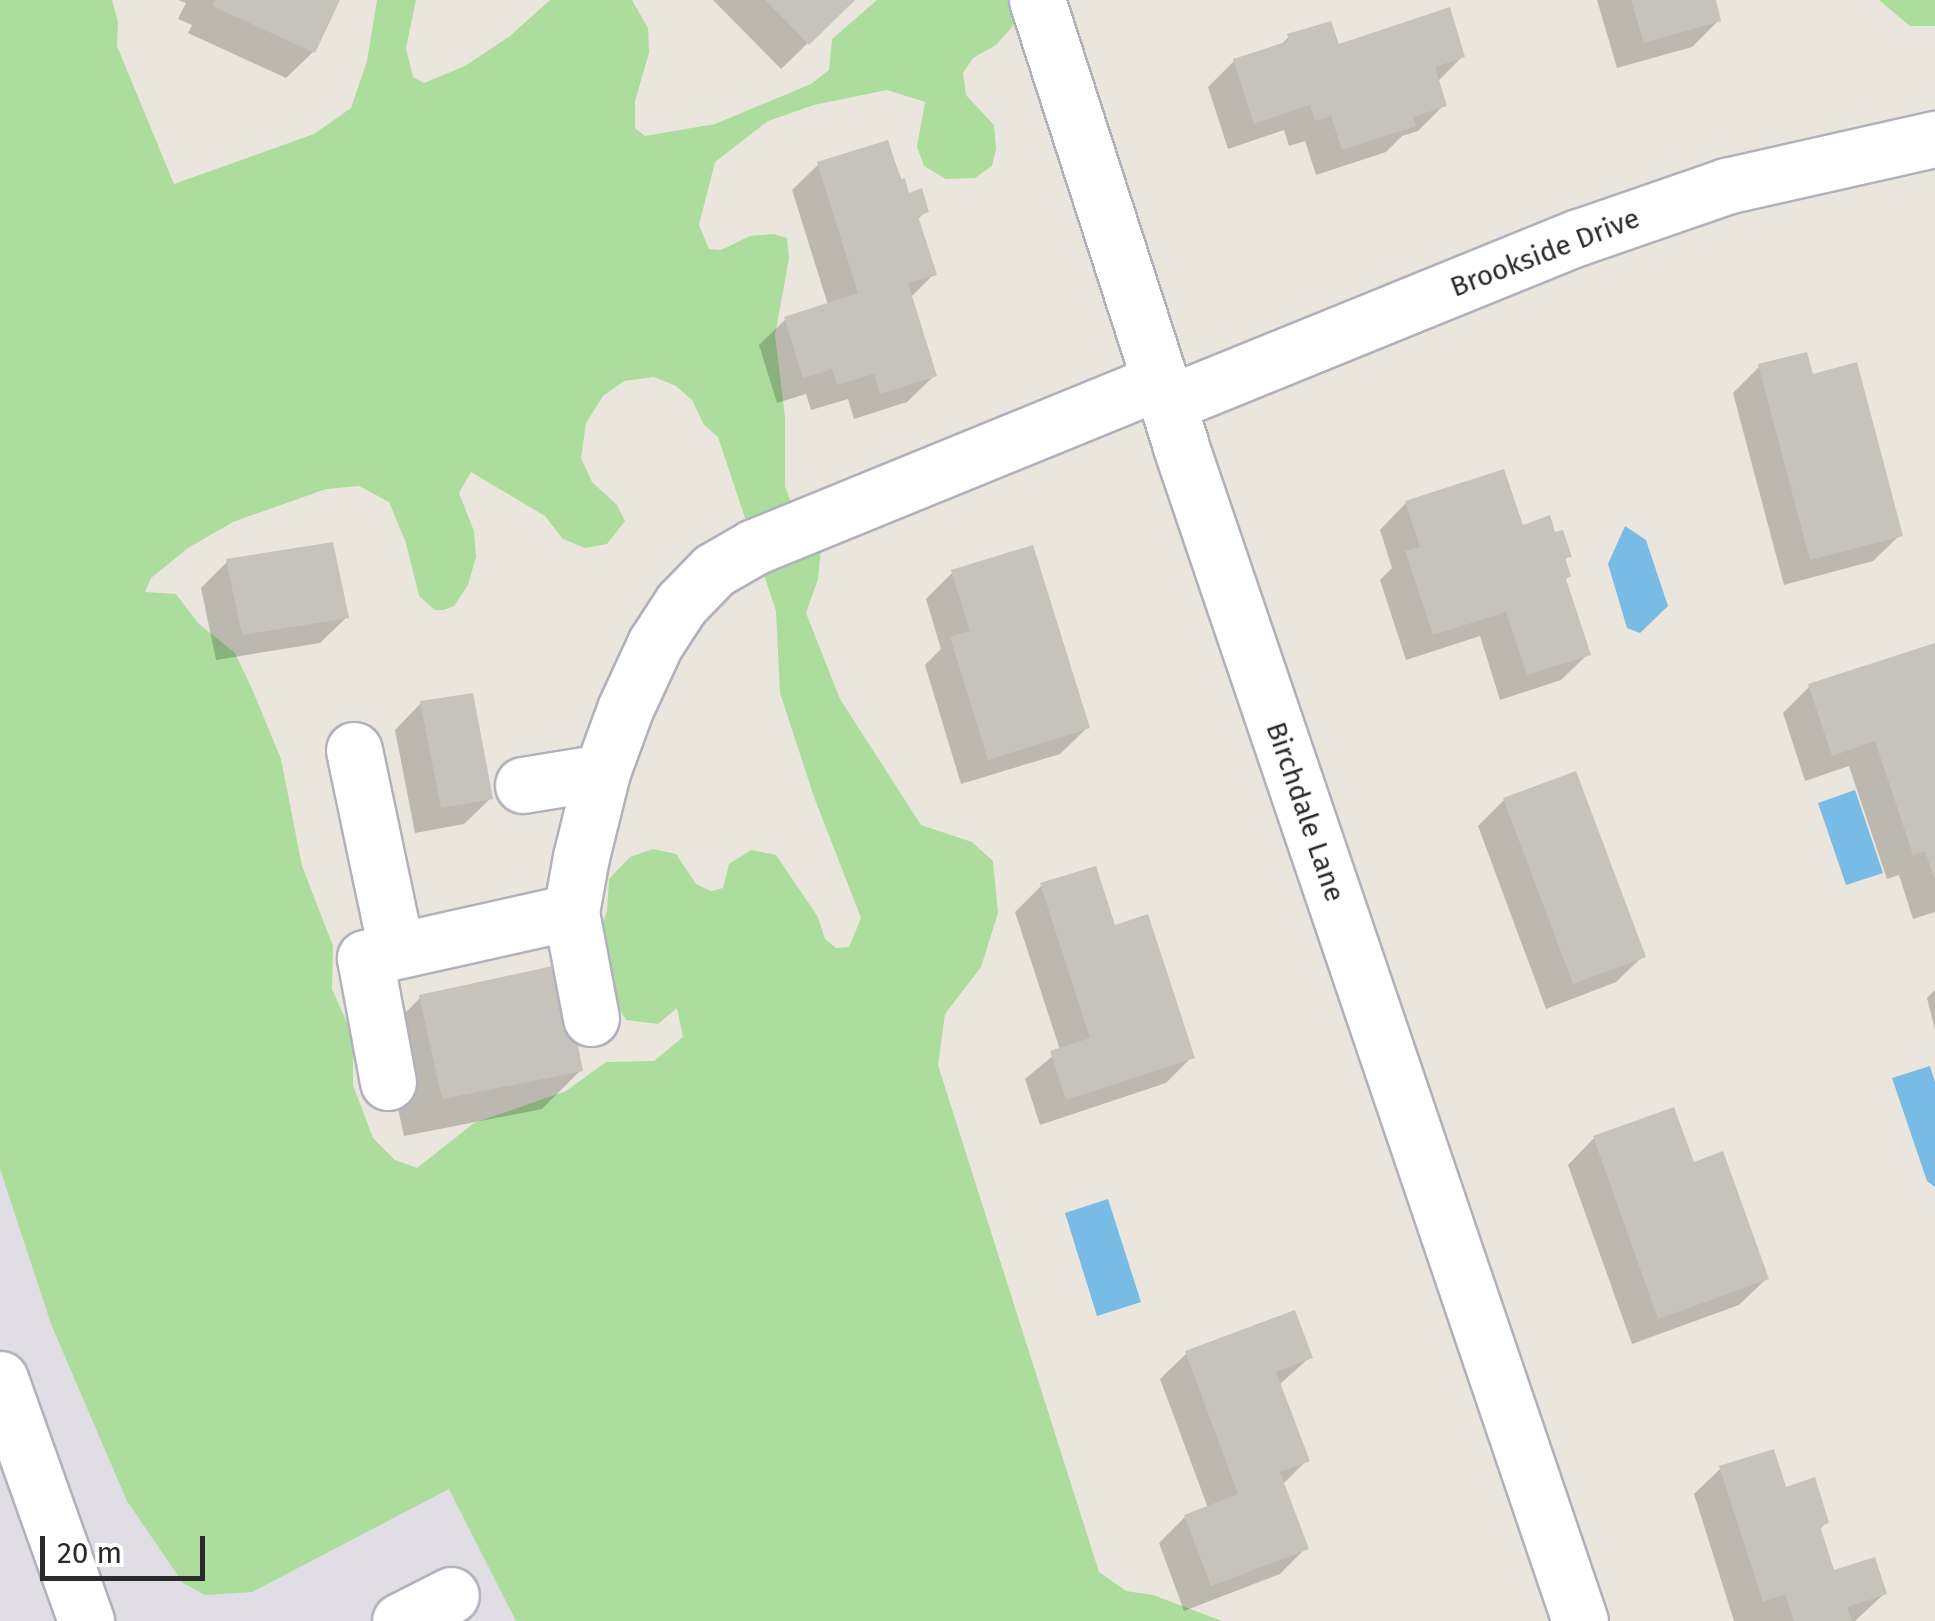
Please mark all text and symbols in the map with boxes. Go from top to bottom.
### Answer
street label: Brookside Drive [1446,201,1644,305]
street label: Birchdale Lane [1259,718,1351,906]
scale bar [45,1516,210,1578]
text: 20 m [57,1535,122,1571]

